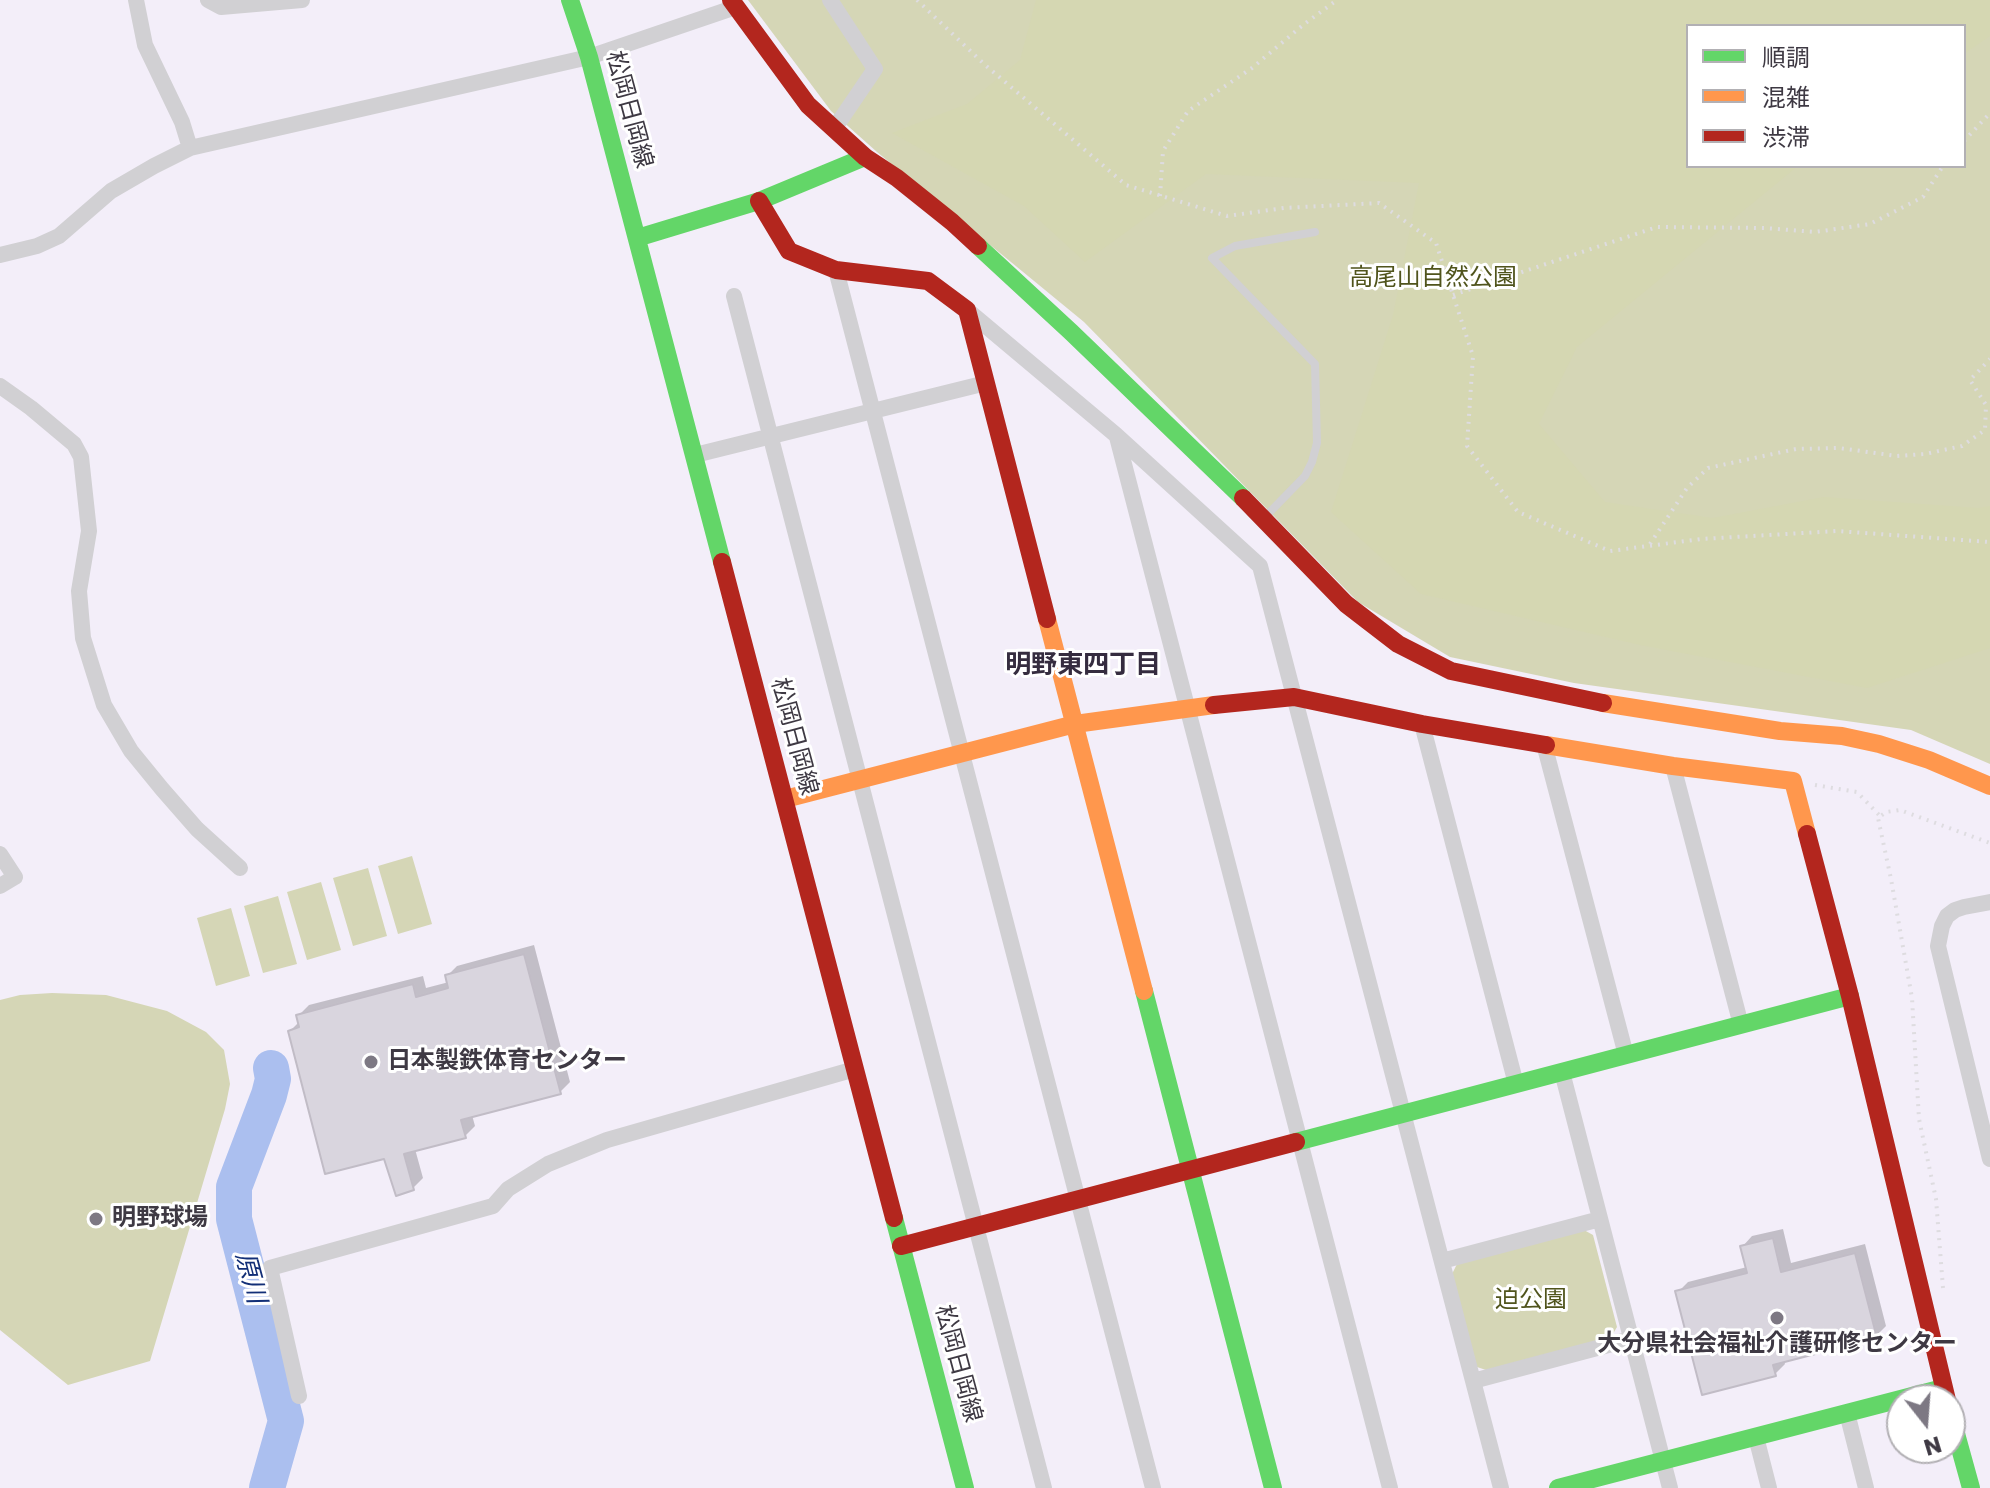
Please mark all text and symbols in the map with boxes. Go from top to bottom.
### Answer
legend [1686,24,1966,168]
text: 順調 [1762,41,1810,74]
street label: 松岡日岡線 [599,48,657,172]
text: 混雑 [1762,81,1810,114]
text: 渋滞 [1762,121,1810,154]
park label: 高尾山自然公園 [1349,265,1517,293]
district label: 明野東四丁目 [1005,650,1161,682]
street label: 松岡日岡線 [764,675,822,799]
place label: 日本製鉄体育センター [387,1048,627,1076]
marker: 日本製鉄体育センター [362,1053,380,1071]
place label: 明野球場 [112,1205,208,1233]
marker: 明野球場 [87,1210,105,1228]
water label: 原川 [227,1249,271,1307]
park label: 迫公園 [1495,1287,1567,1315]
street label: 松岡日岡線 [928,1302,986,1426]
marker: 大分県社会福祉介護研修センター [1768,1309,1786,1327]
place label: 大分県社会福祉介護研修センター [1597,1331,1957,1359]
north arrow [1886,1384,1966,1464]
text: N [1920,1428,1945,1463]

